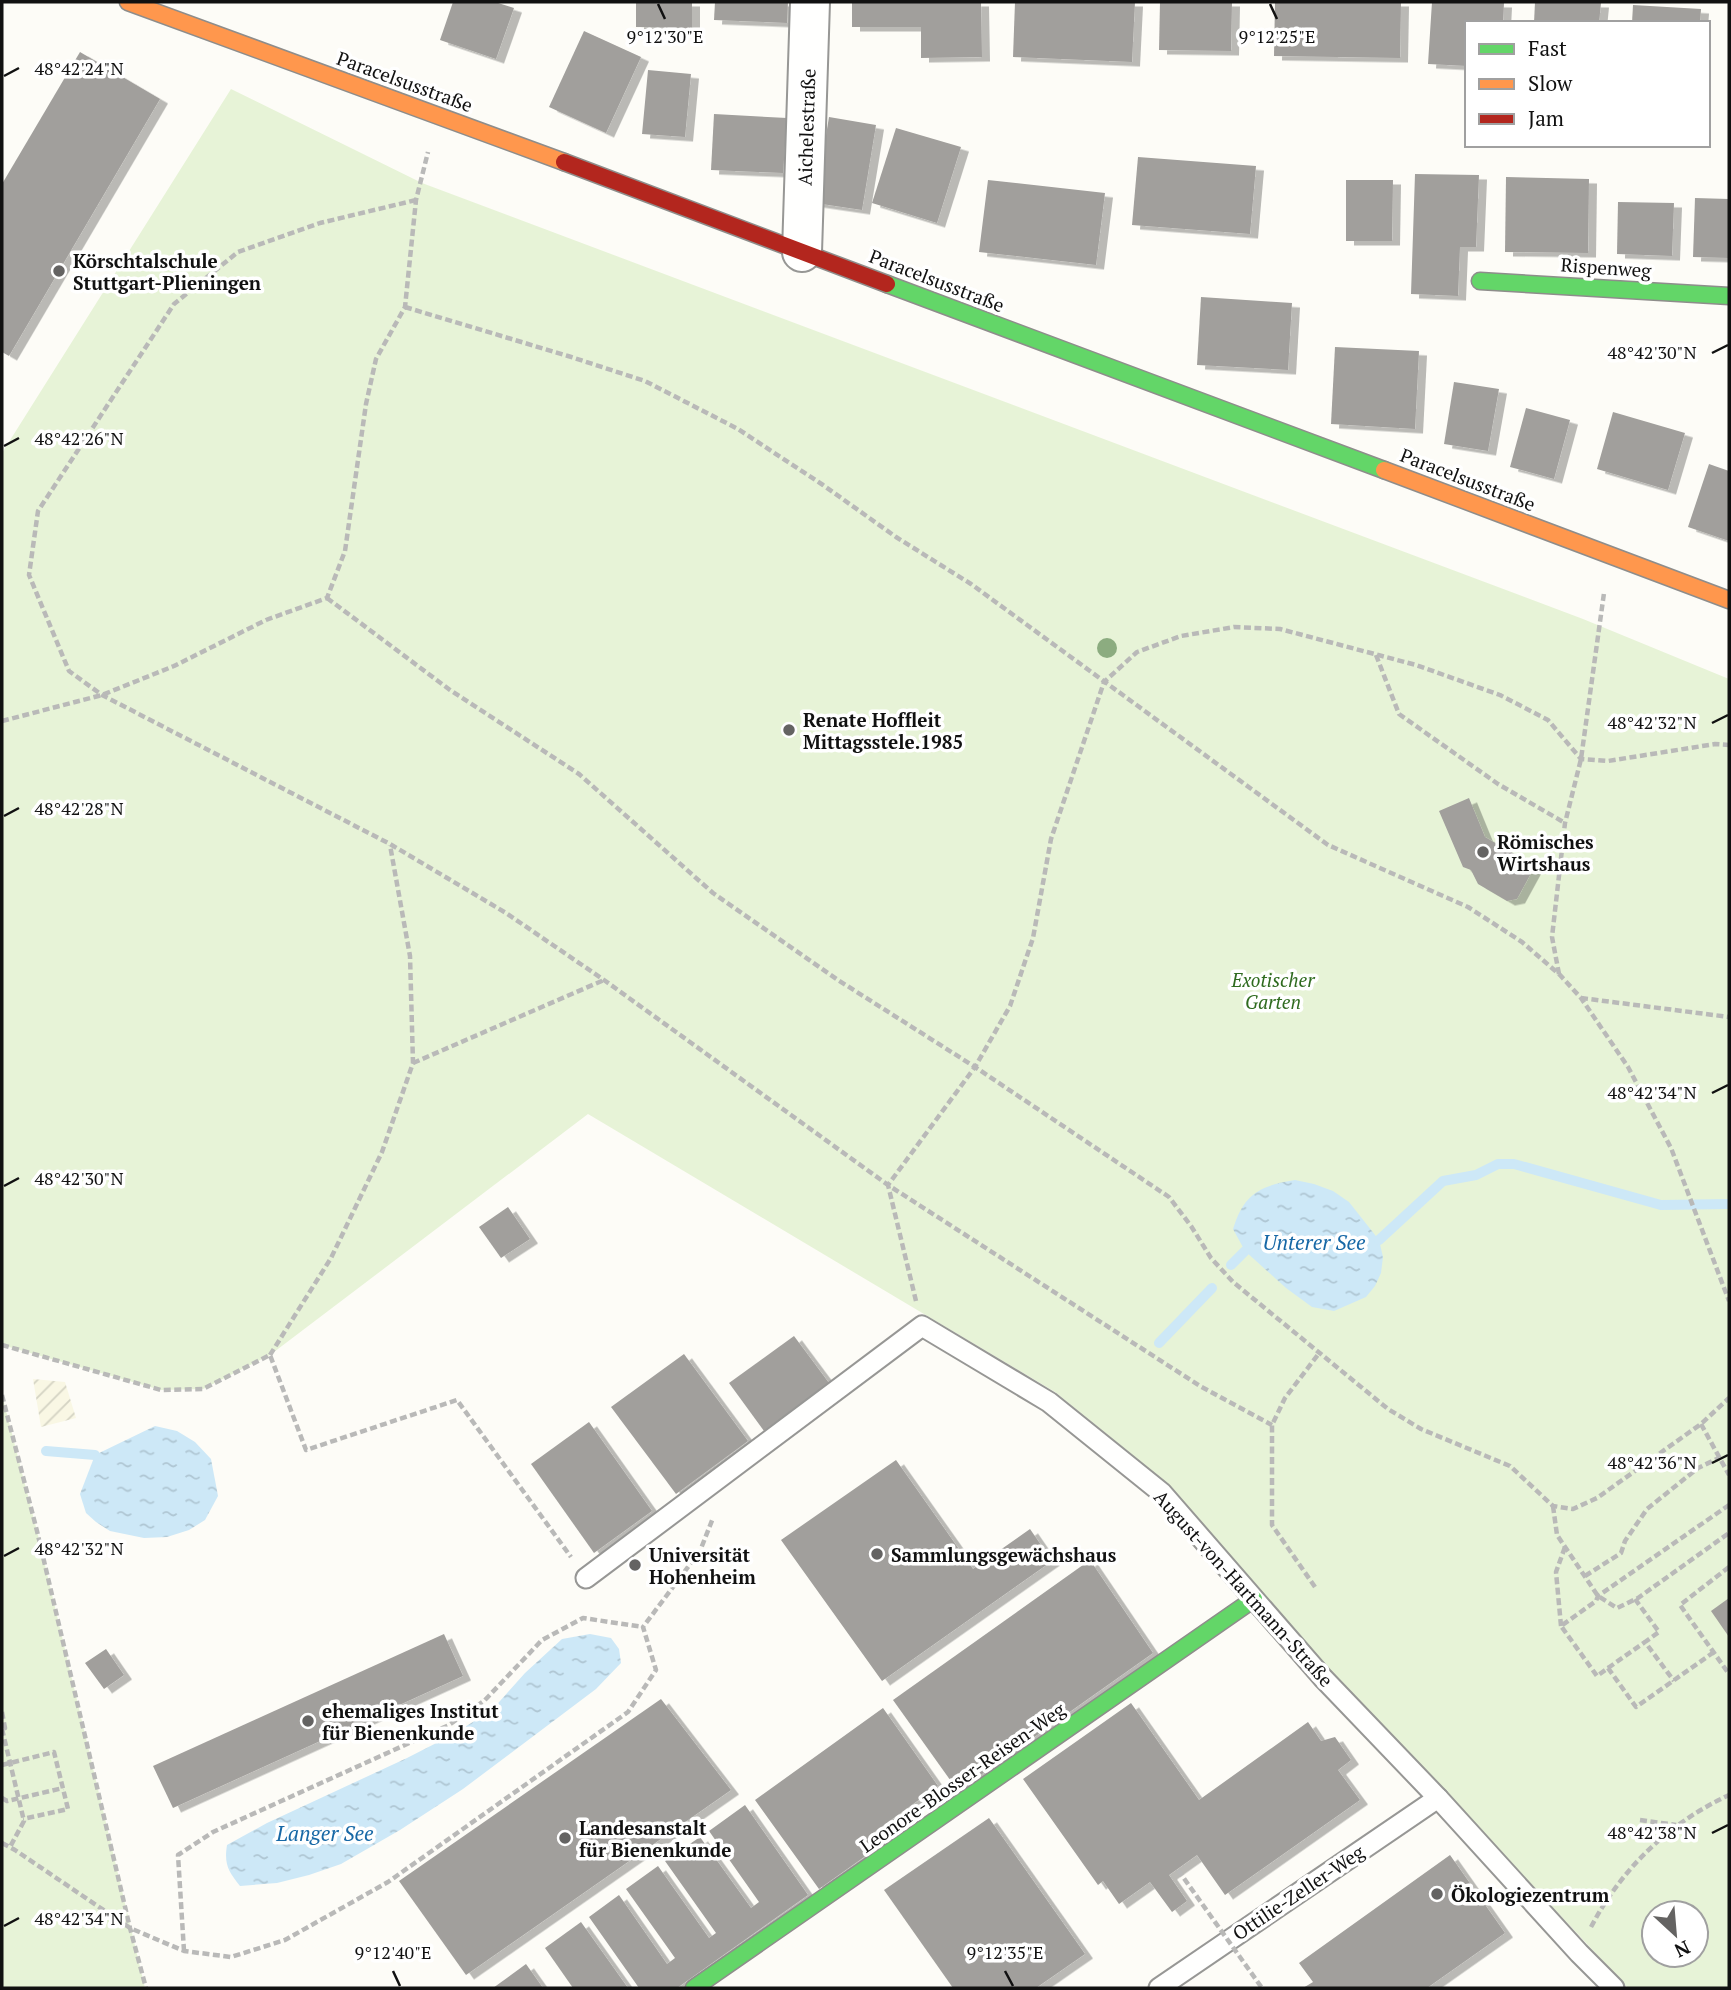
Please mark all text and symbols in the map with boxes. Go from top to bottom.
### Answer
legend [1465,21,1710,147]
text: 9°12'30"E [627,24,703,48]
text: 9°12'25"E [1239,24,1315,48]
text: Fast [1528,34,1567,62]
street label: Paracelsusstraße [334,45,476,117]
text: 48°42'24"N [34,56,124,80]
street label: Aichelestraße [791,68,821,186]
text: Slow [1528,69,1573,97]
text: Jam [1528,104,1564,132]
street label: Paracelsusstraße [866,243,1008,317]
place label: Körschtalschule Stuttgart-Plieningen [73,248,262,295]
street label: Rispenweg [1560,251,1653,283]
marker: Körschtalschule Stuttgart-Plieningen [51,263,67,279]
text: 48°42'30"N [1607,340,1697,364]
text: 48°42'26"N [34,426,124,450]
street label: Paracelsusstraße [1397,442,1539,516]
place label: Renate Hoffleit Mittagsstele.1985 [803,707,963,754]
text: 48°42'32"N [1607,710,1697,734]
marker: Renate Hoffleit Mittagsstele.1985 [781,722,797,738]
text: 48°42'28"N [34,796,124,820]
place label: Römisches Wirtshaus [1497,829,1594,876]
marker: Römisches Wirtshaus [1475,844,1491,860]
park label: Exotischer Garten [1231,967,1315,1014]
text: 48°42'34"N [1607,1080,1697,1104]
text: 48°42'30"N [34,1166,124,1190]
water label: Unterer See [1262,1228,1366,1256]
text: 48°42'36"N [1607,1450,1697,1474]
street label: August-von-Hartmann-Straße [1149,1484,1339,1692]
text: 48°42'32"N [34,1536,124,1560]
place label: Universität Hohenheim [649,1542,756,1589]
place label: Sammlungsgewächshaus [891,1542,1117,1567]
marker: Sammlungsgewächshaus [869,1546,885,1562]
marker: Universität Hohenheim [627,1557,643,1573]
street label: Leonore-Blosser-Reisen-Weg [854,1696,1070,1858]
place label: ehemaliges Institut für Bienenkunde [322,1698,499,1745]
marker: ehemaliges Institut für Bienenkunde [300,1713,316,1729]
place label: Landesanstalt für Bienenkunde [579,1815,731,1862]
water label: Langer See [275,1819,374,1847]
text: 48°42'38"N [1607,1820,1697,1844]
marker: Landesanstalt für Bienenkunde [557,1830,573,1846]
street label: Ottilie-Zeller-Weg [1227,1838,1369,1945]
place label: Ökologiezentrum [1451,1882,1610,1907]
marker: Ökologiezentrum [1429,1886,1445,1902]
north arrow [1640,1899,1710,1969]
text: 48°42'34"N [34,1906,124,1930]
text: N [1670,1935,1695,1964]
text: 9°12'40"E [355,1940,431,1964]
text: 9°12'35"E [967,1940,1043,1964]

